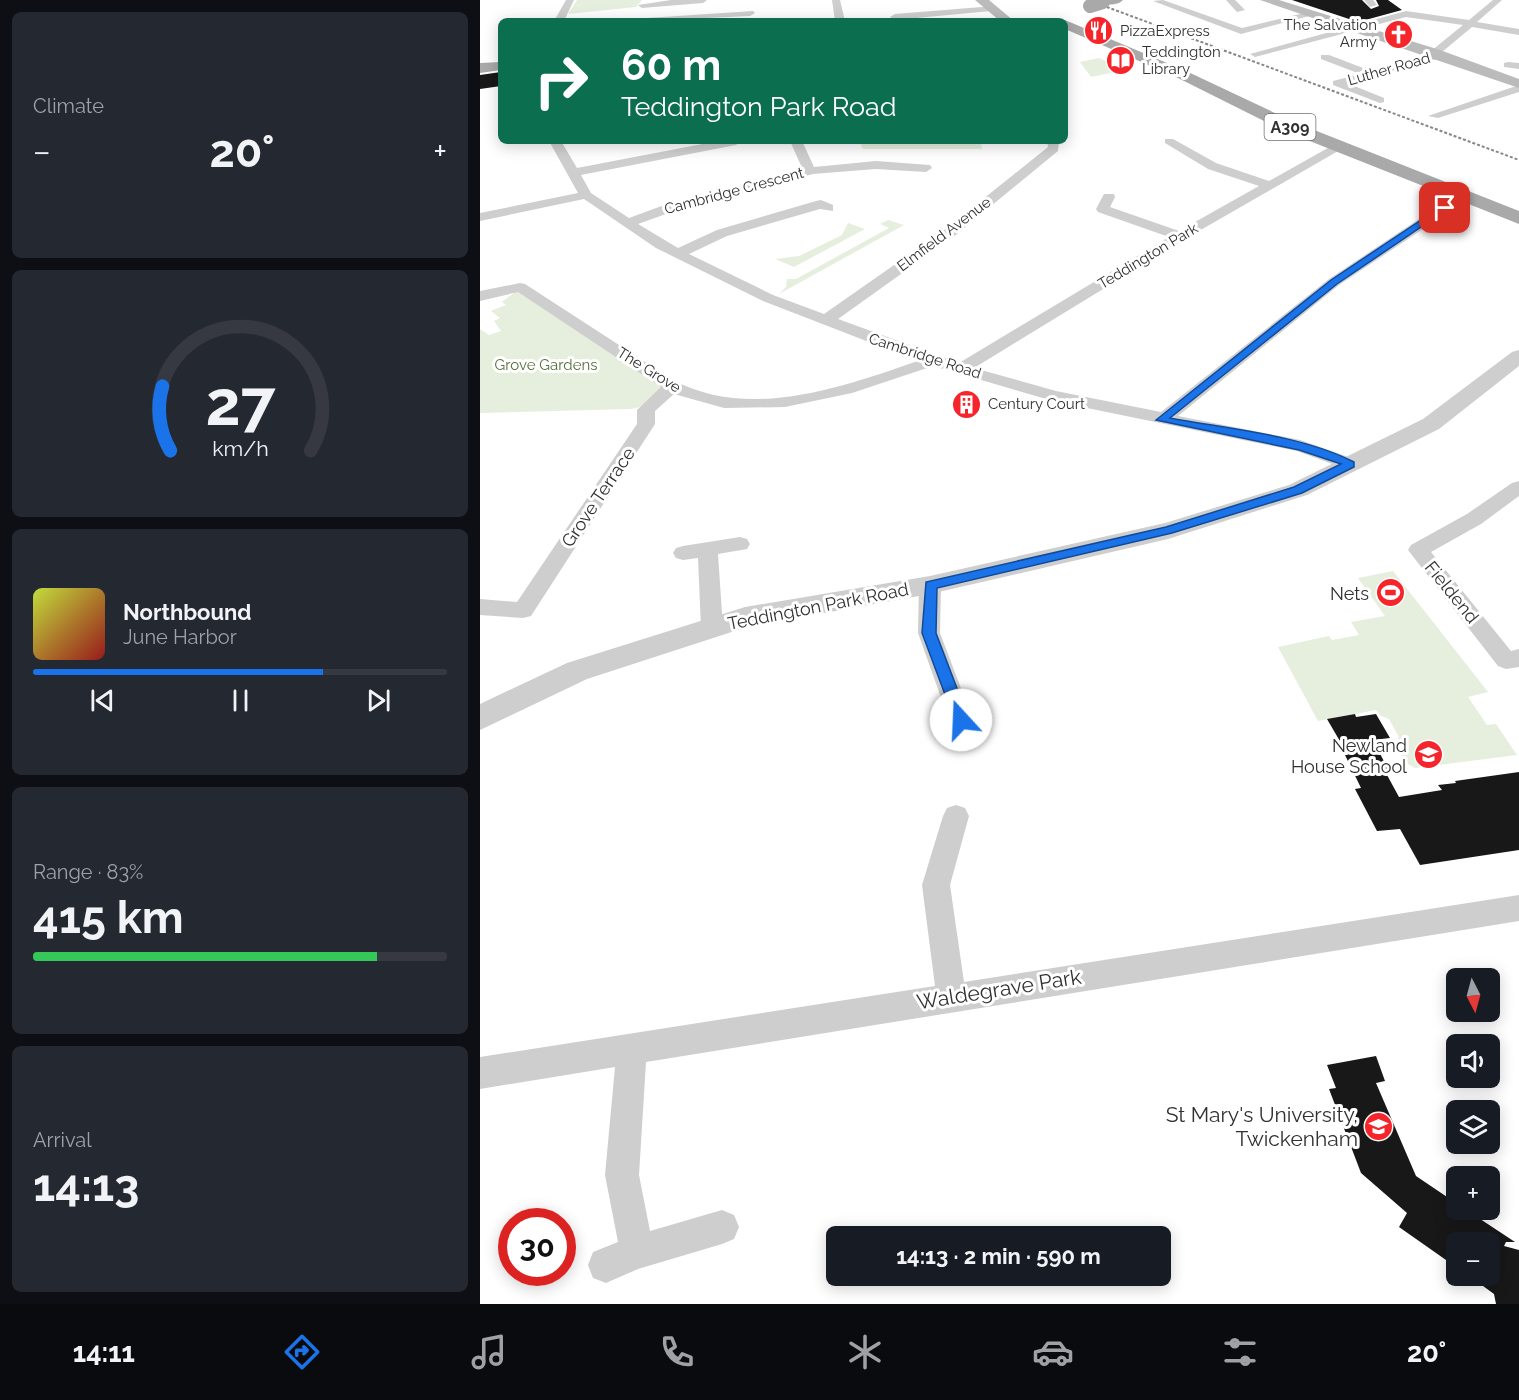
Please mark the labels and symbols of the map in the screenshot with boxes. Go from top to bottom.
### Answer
restaurant icon: PizzaExpress [1083,15,1115,47]
place label: The Salvation Army [1283,16,1377,51]
church icon: The Salvation Army [1382,18,1414,50]
place label: PizzaExpress [1120,22,1210,40]
place label: Teddington Library [1142,43,1221,78]
library icon: Teddington Library [1105,45,1137,77]
street label: Luther Road [1346,49,1432,89]
road number: A309 [1264,114,1316,140]
street label: Cambridge Crescent [662,164,806,218]
pin [1419,182,1470,233]
street label: Elmfield Avenue [894,193,995,275]
street label: Teddington Park [1095,219,1201,293]
street label: Cambridge Road [866,329,984,383]
street label: The Grove [614,343,684,397]
park label: Grove Gardens [495,356,597,374]
building icon: Century Court [951,388,983,420]
place label: Century Court [988,395,1085,413]
street label: Grove Terrace [557,443,639,551]
street label: Fieldend [1421,557,1483,627]
sports icon: Nets [1374,577,1406,609]
street label: Teddington Park Road [726,578,910,634]
place label: Nets [1330,583,1369,604]
position arrow [929,688,993,752]
place label: Newland House School [1291,735,1407,777]
school or university icon: Newland House School [1412,739,1444,771]
street label: Waldegrave Park [915,964,1083,1014]
north arrow [1446,968,1500,1022]
place label: St Mary's University, Twickenham [1166,1102,1358,1151]
school or university icon: St Mary's University, Twickenham [1363,1110,1395,1142]
speed limit sign: 30 [498,1208,576,1286]

